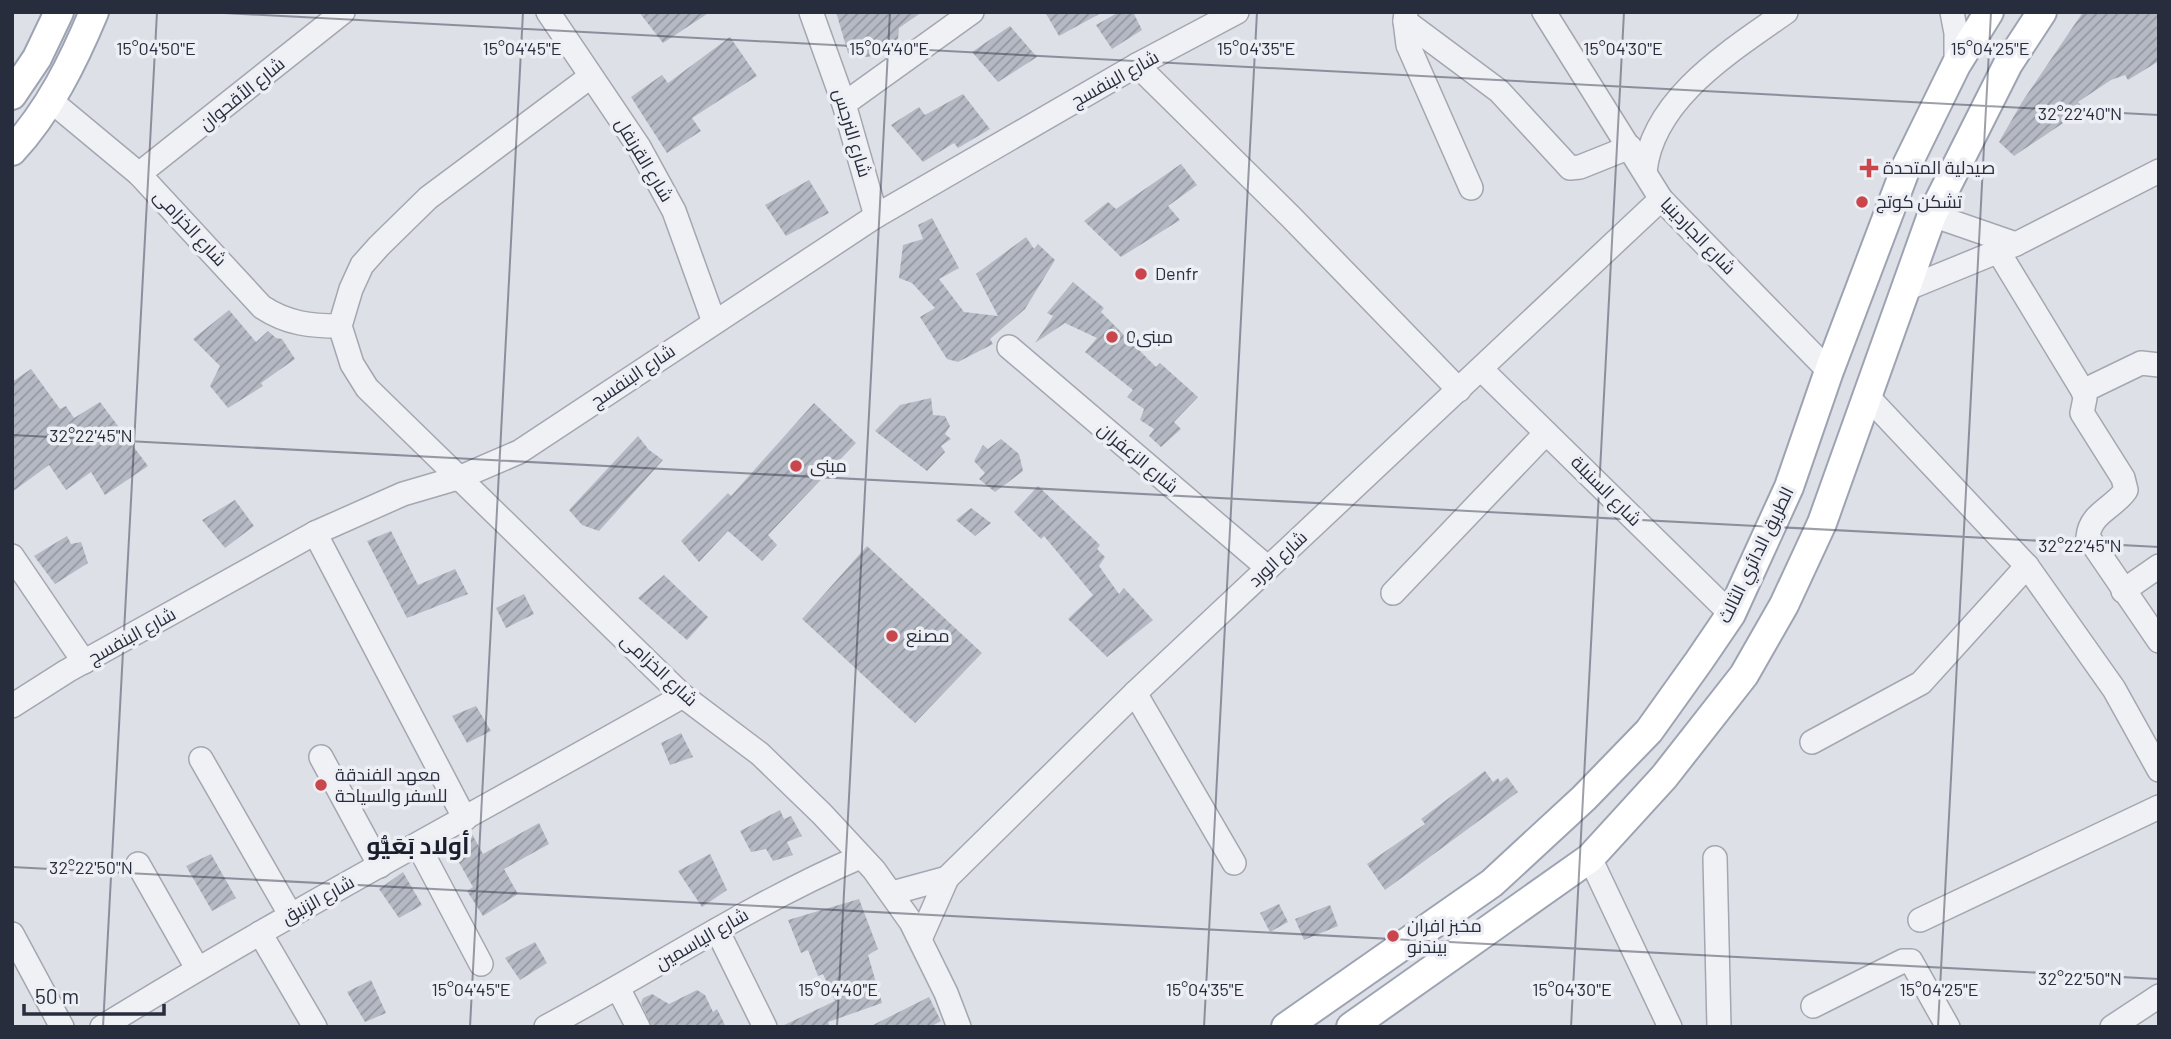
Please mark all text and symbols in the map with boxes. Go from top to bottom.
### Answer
text: 15°04'50"E [116,37,196,59]
text: 15°04'45"E [482,37,562,59]
text: 15°04'40"E [849,37,929,59]
text: 15°04'35"E [1217,37,1295,59]
text: 15°04'30"E [1583,37,1663,59]
text: 15°04'25"E [1950,37,2030,59]
street label: شارع البنفسج [1067,45,1163,113]
street label: شارع الأقحوان [194,52,290,136]
street label: شارع النرجس [827,86,877,180]
text: 32°22'40"N [2038,102,2122,124]
street label: شارع القرنفل [609,114,679,206]
place label: صيدلية المتحدة [1883,156,1995,178]
marker: صيدلية المتحدة [1861,160,1877,176]
street label: شارع الخزامى [148,184,232,272]
place label: تشكن كوتج [1876,190,1962,214]
street label: شارع الجاردينيا [1655,192,1741,280]
marker: تشكن كوتج [1854,194,1870,210]
place label: Denfr [1155,262,1199,284]
marker: Denfr [1133,266,1149,282]
place label: مبنى0 [1126,325,1173,348]
marker: مبنى0 [1104,329,1120,345]
street label: شارع البنفسج [586,339,680,413]
street label: شارع الزعفران [1093,417,1183,499]
text: 32°22'45"N [49,424,133,446]
street label: شارع السنبلة [1566,451,1646,531]
place label: مبنى [810,454,847,477]
marker: مبنى [788,458,804,474]
street label: الطريق الدائري الثالث [1713,483,1801,628]
street label: شارع الورد [1243,526,1313,592]
text: 32°22'45"N [2038,534,2122,556]
street label: شارع البنفسج [84,602,180,670]
place label: مصنع [906,624,950,648]
street label: شارع الخزامى [615,628,703,712]
marker: مصنع [884,628,900,644]
place label: معهد الفندقة للسفر والسياحة [335,763,448,807]
marker: معهد الفندقة للسفر والسياحة [313,777,329,793]
district label: أولاد بَعَيُّو [366,830,470,860]
text: 32°22'50"N [49,856,133,878]
street label: شارع الزنبق [277,870,359,930]
street label: شارع الياسمين [651,903,753,975]
place label: مخبز افران بيندنو [1407,914,1482,958]
marker: مخبز افران بيندنو [1385,928,1401,944]
text: 32°22'50"N [2038,967,2122,989]
scale bar [24,972,164,1016]
text: 15°04'45"E [431,978,511,1000]
text: 15°04'40"E [798,978,878,1000]
text: 15°04'35"E [1166,978,1244,1000]
text: 15°04'30"E [1532,978,1612,1000]
text: 15°04'25"E [1899,978,1979,1000]
text: 50 m [35,983,79,1008]

